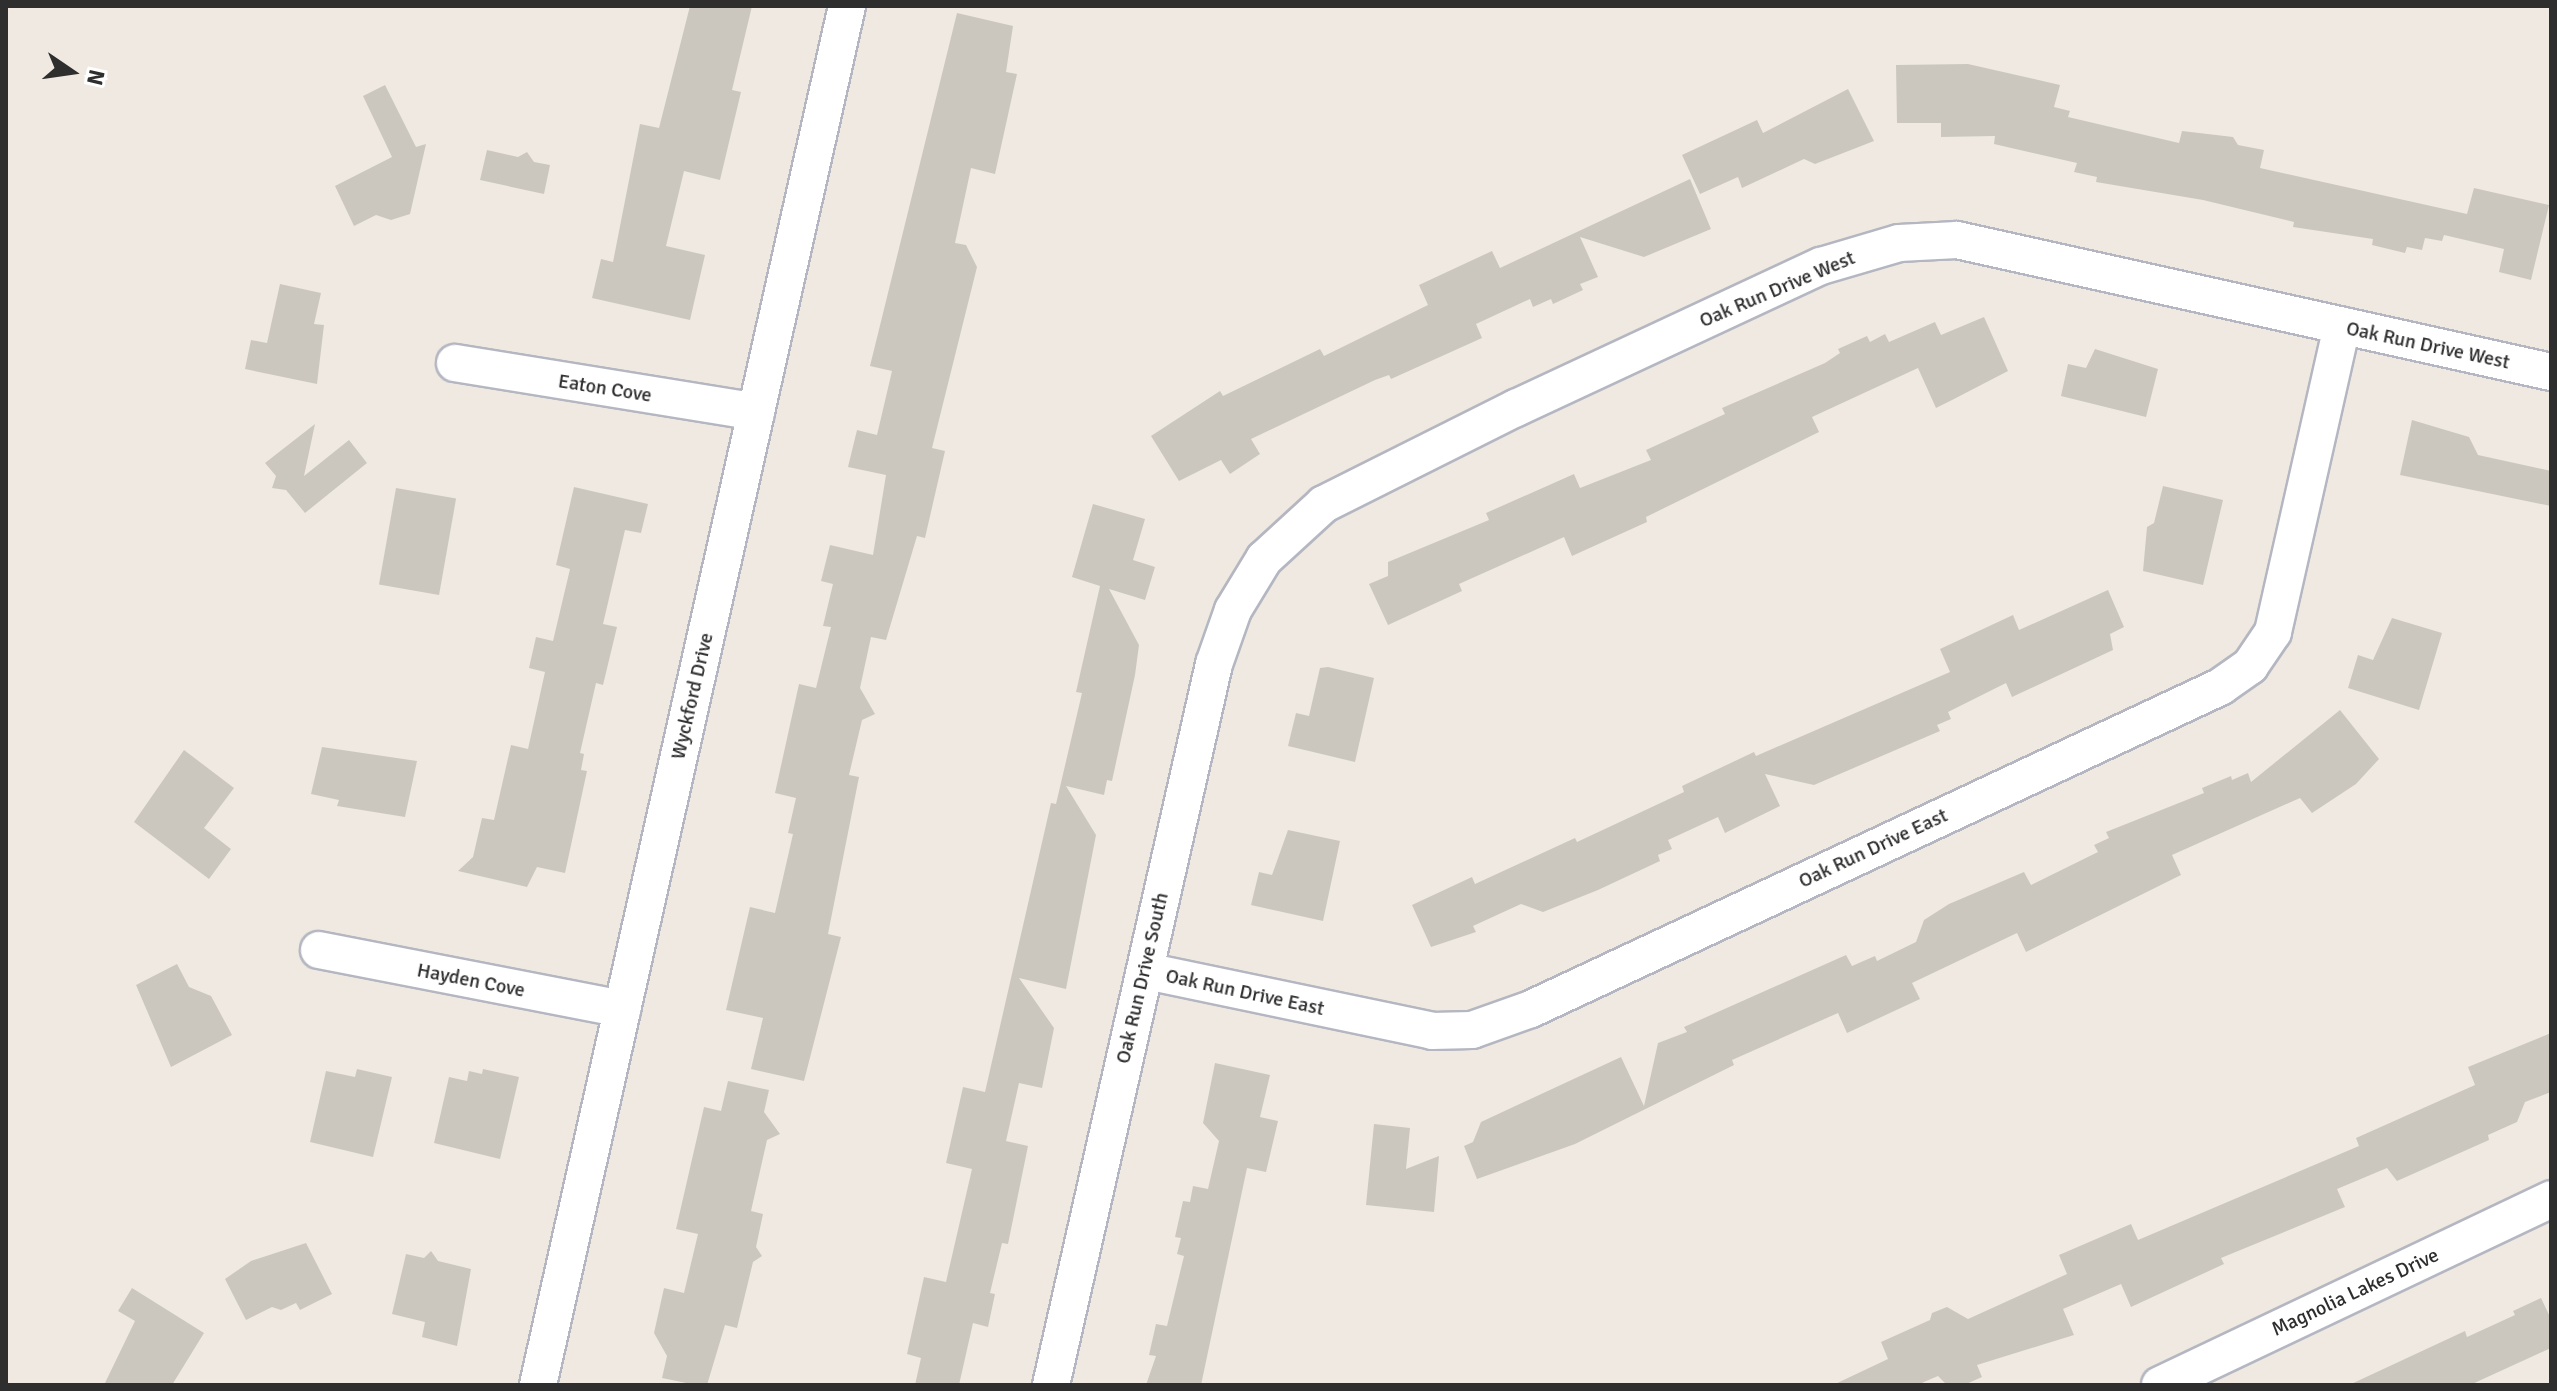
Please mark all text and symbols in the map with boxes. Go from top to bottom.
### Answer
north arrow [32,32,112,112]
text: N [81,67,111,88]
street label: Oak Run Drive West [1696,245,1858,333]
street label: Oak Run Drive West [2344,316,2512,374]
street label: Eaton Cove [556,369,654,407]
street label: Wyckford Drive [666,630,718,762]
street label: Oak Run Drive East [1795,803,1951,893]
street label: Oak Run Drive South [1111,890,1173,1066]
street label: Hayden Cove [415,958,527,1002]
street label: Oak Run Drive East [1164,963,1326,1021]
street label: Magnolia Lakes Drive [2268,1243,2442,1341]

